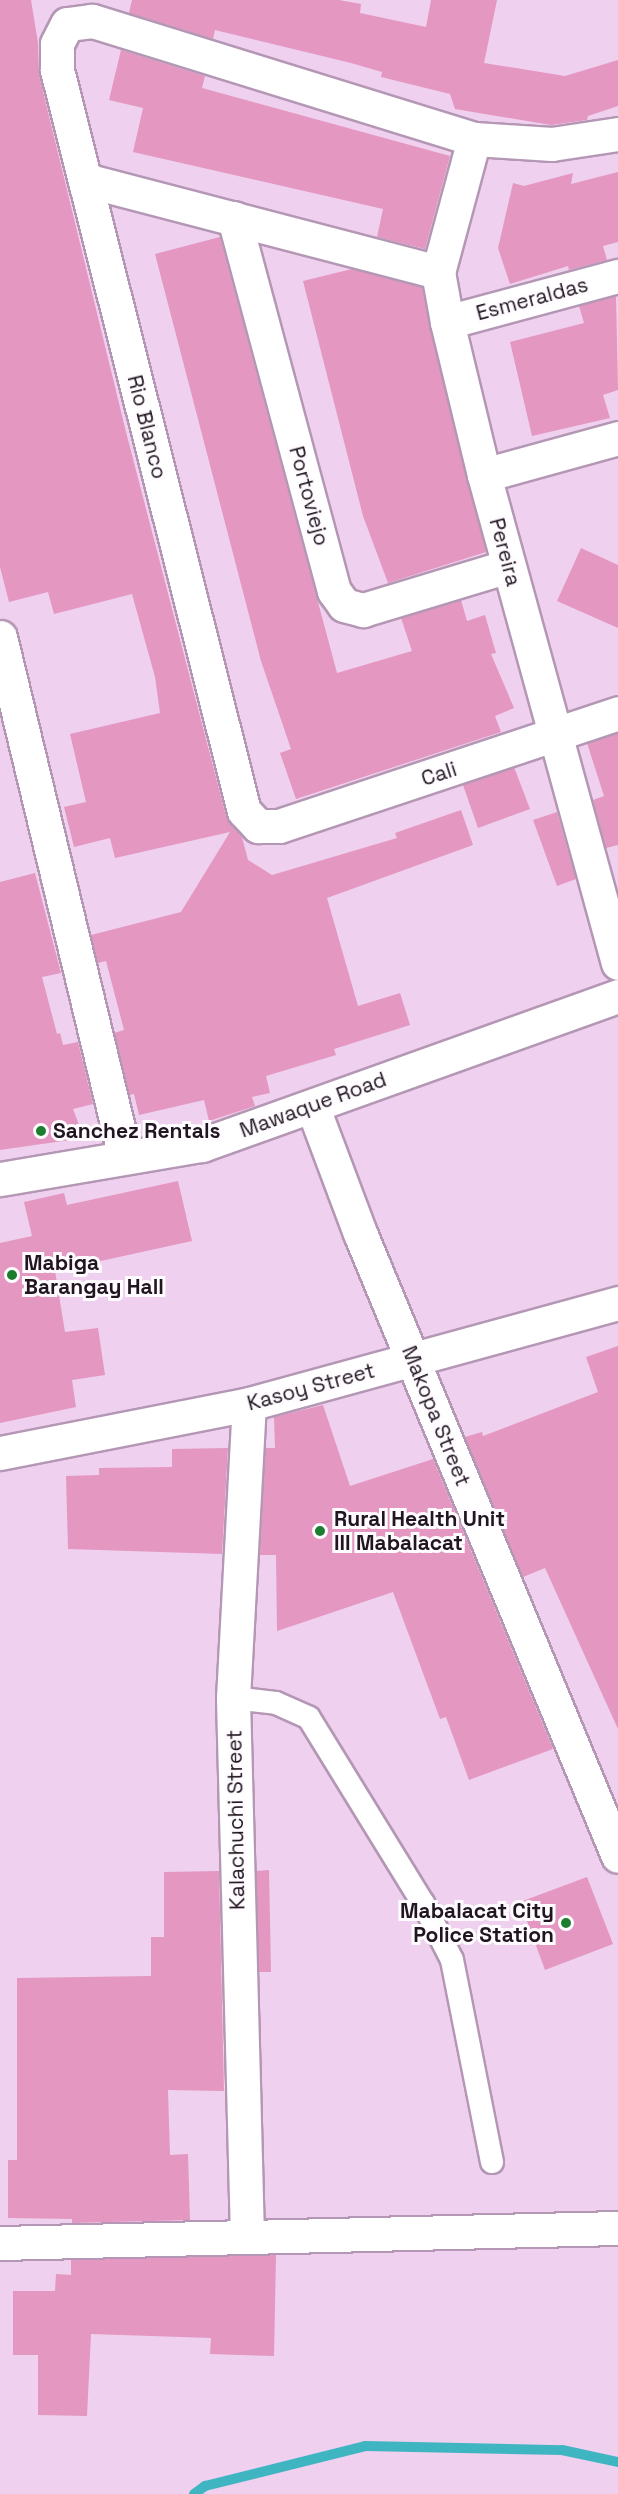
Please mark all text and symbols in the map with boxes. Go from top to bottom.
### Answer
street label: Esmeraldas [473,272,591,326]
street label: Rio Blanco [122,372,172,482]
street label: Portoviejo [284,443,334,549]
street label: Pereira [484,515,526,589]
street label: Cali [418,756,460,792]
street label: Mawaque Road [236,1067,390,1143]
place label: Sanchez Rentals [53,1118,221,1144]
marker: Sanchez Rentals [34,1124,48,1138]
place label: Mabiga Barangay Hall [24,1250,164,1300]
marker: Mabiga Barangay Hall [5,1268,19,1282]
street label: Makopa Street [396,1342,476,1490]
street label: Kasoy Street [244,1358,378,1416]
place label: Rural Health Unit III Mabalacat [334,1506,505,1556]
marker: Rural Health Unit III Mabalacat [311,1522,329,1540]
street label: Kalachuchi Street [222,1730,250,1910]
place label: Mabalacat City Police Station [400,1898,554,1948]
marker: Mabalacat City Police Station [559,1916,573,1930]

